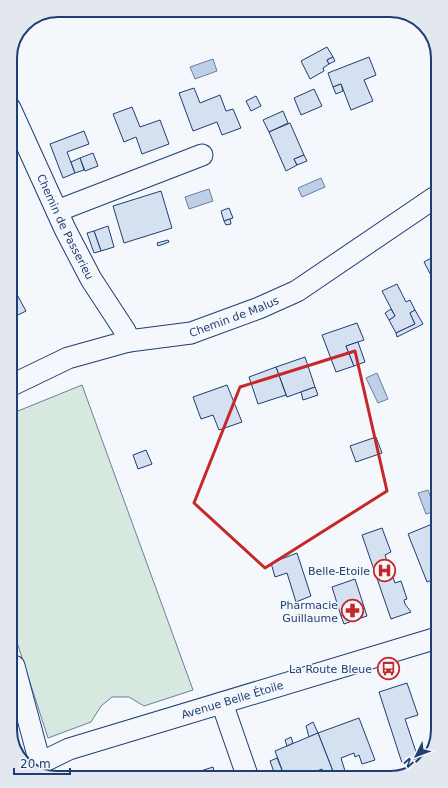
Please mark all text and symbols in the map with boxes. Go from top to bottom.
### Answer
street label: Chemin de Passerieu [34,172,96,282]
street label: Chemin de Malus [188,294,281,340]
hospital icon: Belle-Etoile [372,558,398,584]
place label: Belle-Etoile [308,565,370,578]
pharmacy icon: Pharmacie Guillaume [340,598,366,624]
place label: Pharmacie Guillaume [280,599,338,625]
bus stop icon: La Route Bleue [375,656,401,682]
place label: La Route Bleue [289,663,372,676]
street label: Avenue Belle Étoile [180,679,285,722]
north arrow [396,736,436,776]
scale bar [14,750,70,776]
text: N [401,755,417,770]
text: 20 m [20,757,51,771]

